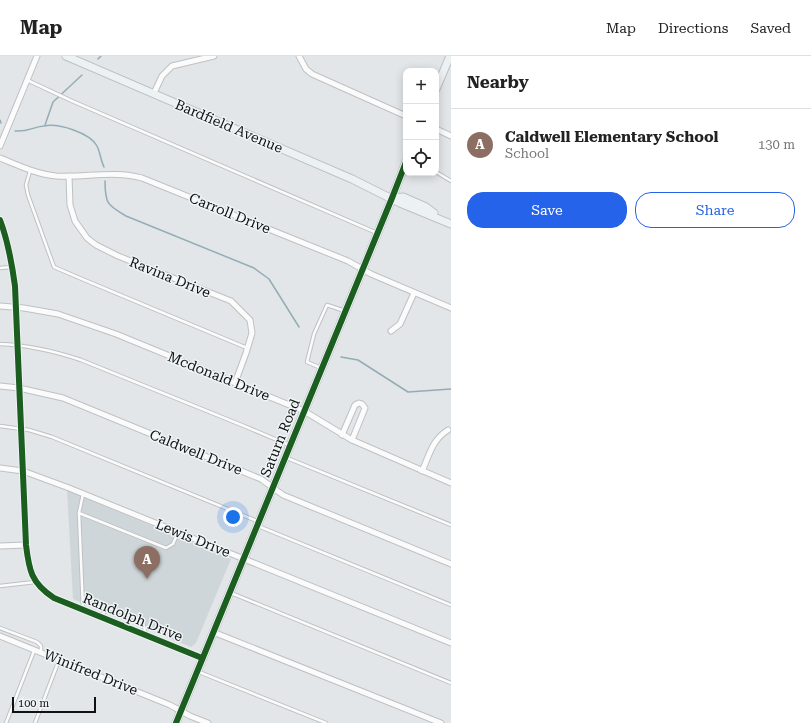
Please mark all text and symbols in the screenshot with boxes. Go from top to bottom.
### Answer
text: Map [20,16,62,39]
text: Map [606,20,636,36]
text: Directions [658,20,728,36]
text: Saved [750,20,791,36]
map controls [403,68,439,176]
button: + [403,68,439,104]
text: Nearby [467,72,529,92]
street label: Bardfield Avenue [173,96,286,156]
button: − [403,104,439,140]
text: Caldwell Elementary School [505,128,719,146]
text: A [475,137,485,152]
text: 130 m [758,137,795,152]
button: locate [403,140,439,176]
text: School [505,146,549,161]
street label: Carroll Drive [187,189,273,237]
button: Save [467,192,627,228]
button: Share [635,192,795,228]
street label: Ravina Drive [127,253,213,301]
street label: Mcdonald Drive [166,348,273,404]
street label: Saturn Road [257,397,303,479]
street label: Caldwell Drive [147,426,245,478]
your location [223,507,243,527]
street label: Lewis Drive [153,516,233,560]
pin: A [134,546,160,579]
street label: Randolph Drive [81,590,186,644]
street label: Winifred Drive [42,646,141,698]
scale bar [12,695,96,714]
text: 100 m [18,697,49,710]

